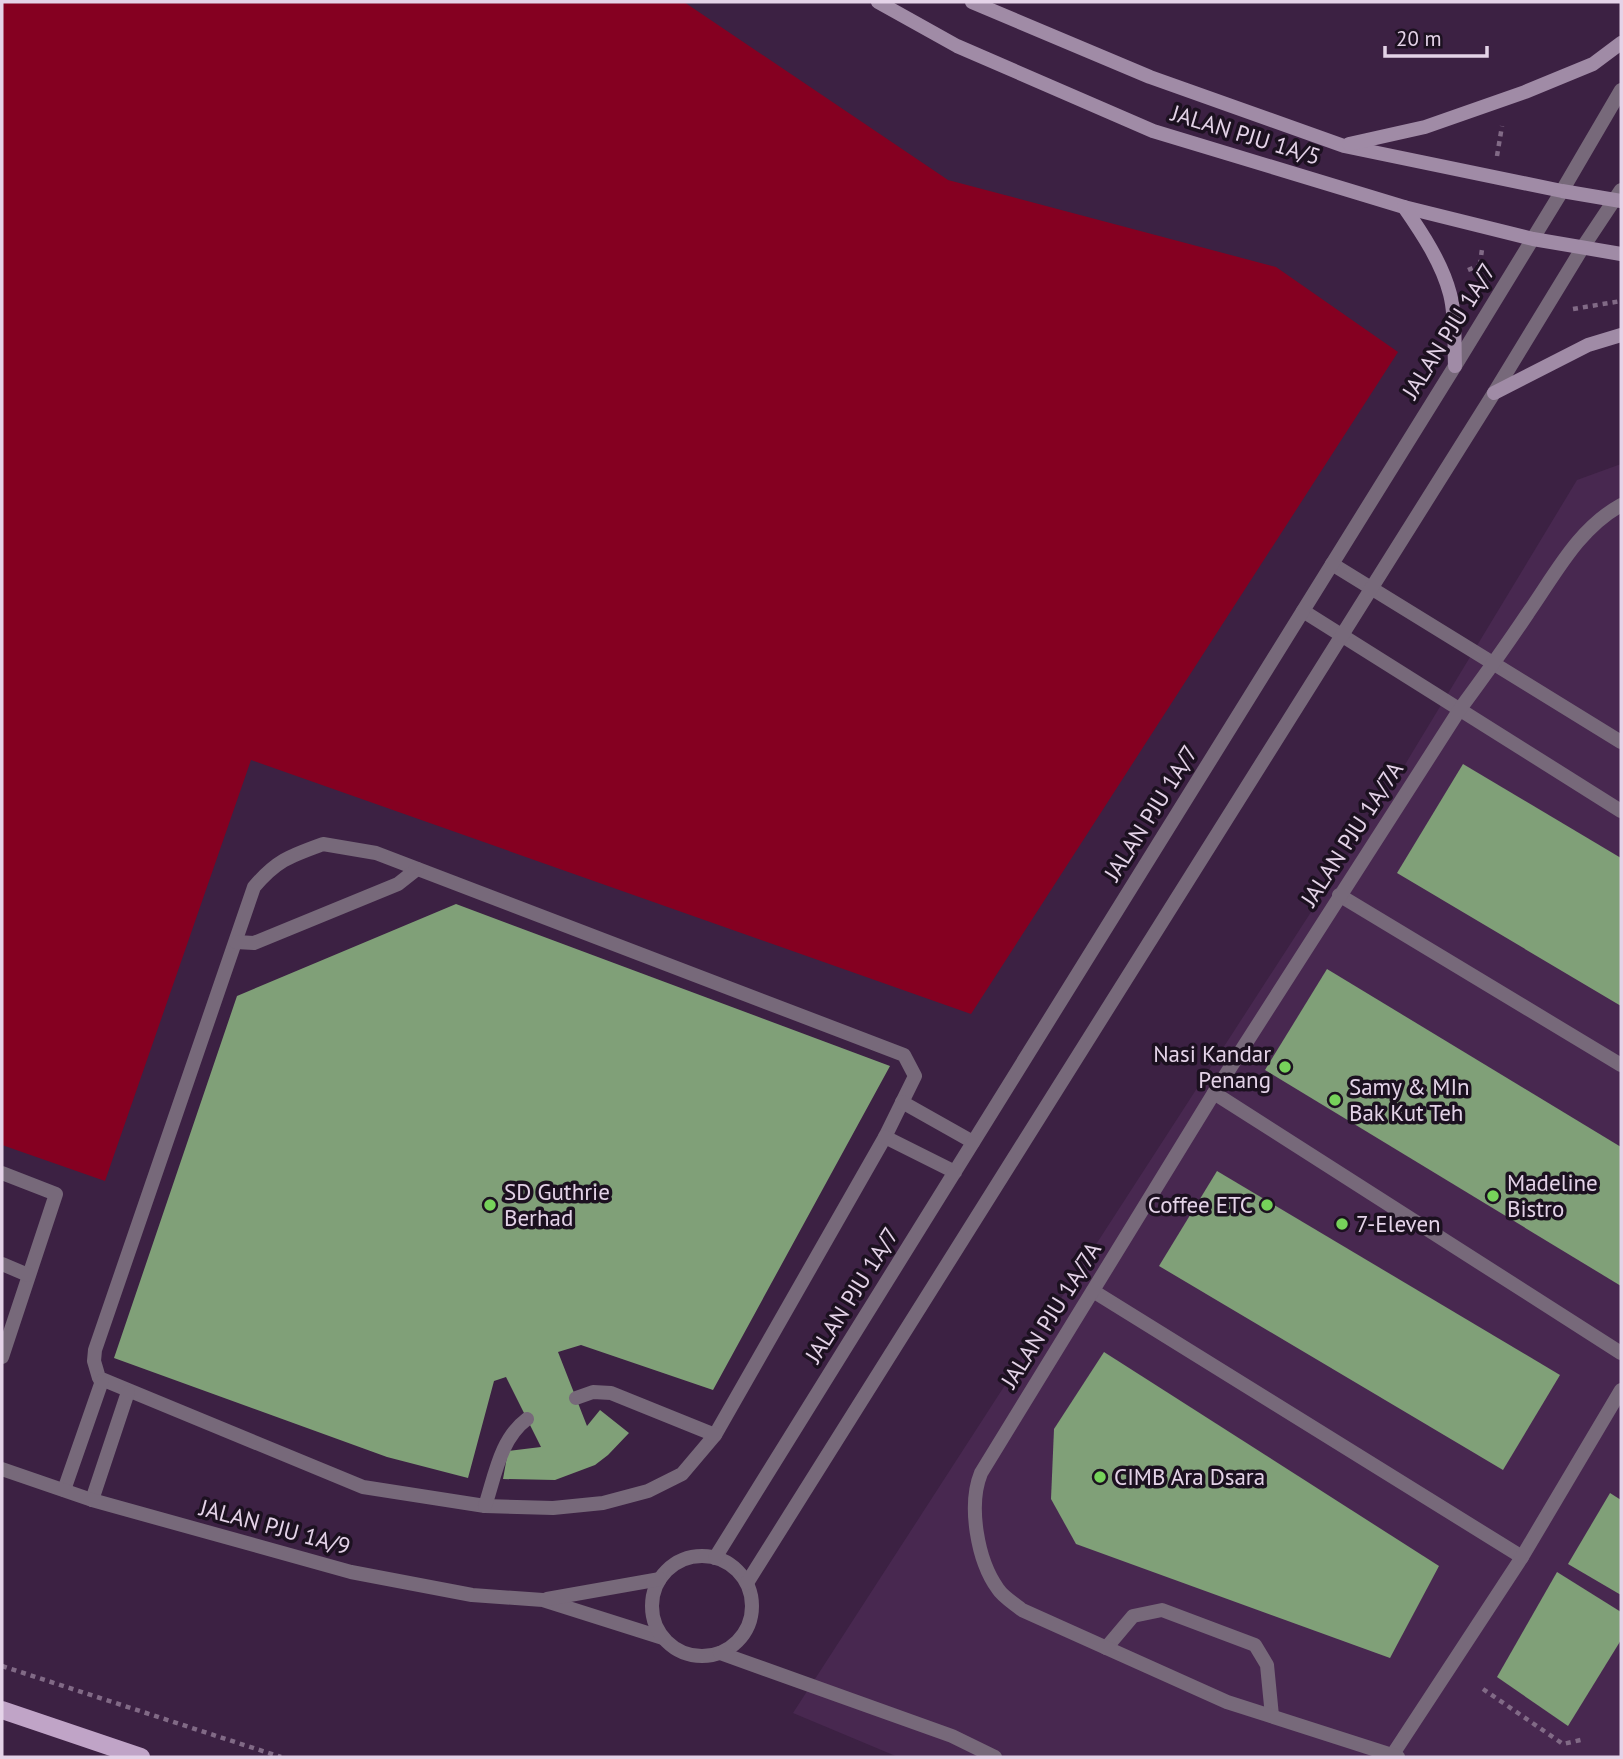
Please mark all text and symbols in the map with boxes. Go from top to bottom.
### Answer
scale bar [1385,14,1486,58]
text: 20 m [1396,25,1442,52]
street label: JALAN PJU 1A/5 [1167,98,1324,171]
street label: JALAN PJU 1A/7 [1395,257,1502,405]
street label: JALAN PJU 1A/7 [1097,739,1204,887]
street label: JALAN PJU 1A/7A [1293,755,1409,912]
place label: Nasi Kandar Penang [1153,1039,1271,1094]
marker: Nasi Kandar Penang [1277,1059,1293,1075]
place label: Samy & MIn Bak Kut Teh [1349,1072,1470,1127]
marker: Samy & MIn Bak Kut Teh [1327,1092,1343,1108]
place label: Madeline Bistro [1507,1168,1598,1223]
place label: SD Guthrie Berhad [504,1177,610,1232]
marker: Madeline Bistro [1485,1188,1501,1204]
place label: Coffee ETC [1148,1190,1253,1219]
marker: SD Guthrie Berhad [482,1197,498,1213]
marker: Coffee ETC [1259,1197,1275,1213]
place label: 7-Eleven [1356,1209,1441,1238]
marker: 7-Eleven [1334,1216,1350,1232]
street label: JALAN PJU 1A/7 [798,1221,905,1369]
street label: JALAN PJU 1A/7A [994,1236,1107,1394]
place label: CIMB Ara Dsara [1114,1462,1265,1491]
marker: CIMB Ara Dsara [1092,1469,1108,1485]
street label: JALAN PJU 1A/9 [196,1492,354,1561]

